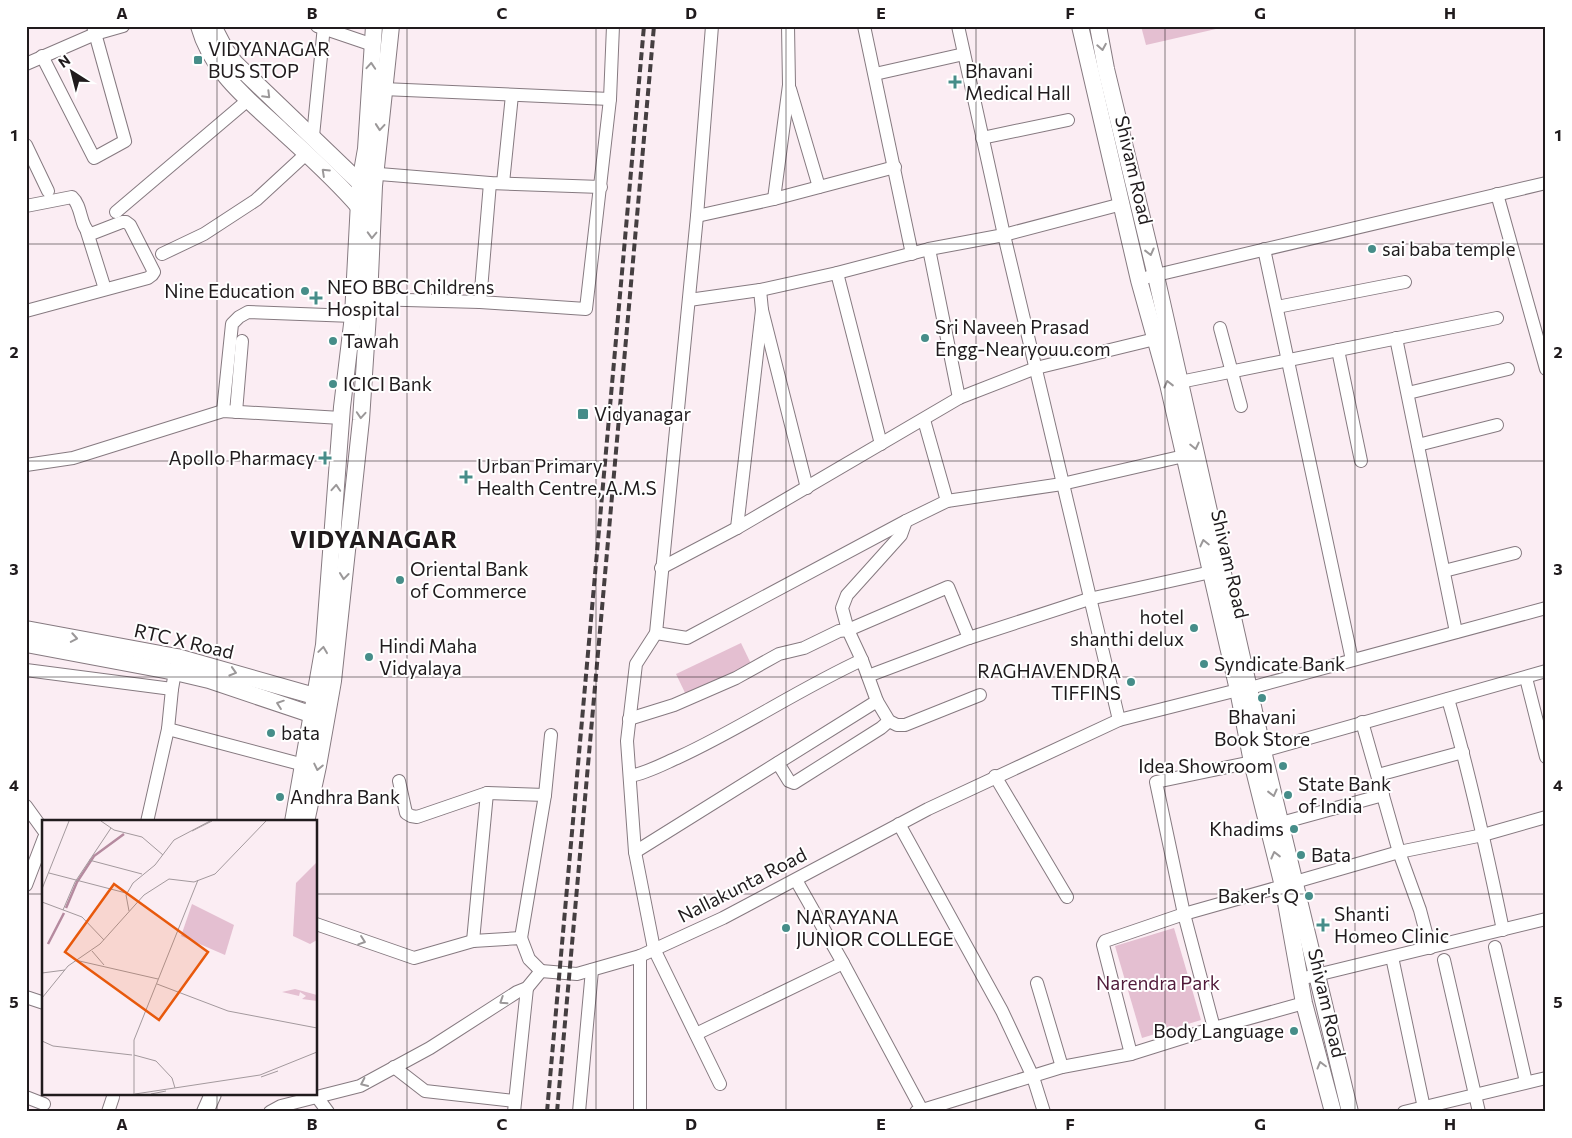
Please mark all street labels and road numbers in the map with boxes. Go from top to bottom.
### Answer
street label: Shivam Road [1111,113,1158,227]
street label: Shivam Road [1207,507,1254,621]
street label: RTC X Road [132,618,236,663]
street label: Nallakunta Road [674,842,810,927]
street label: Shivam Road [1304,946,1351,1060]

